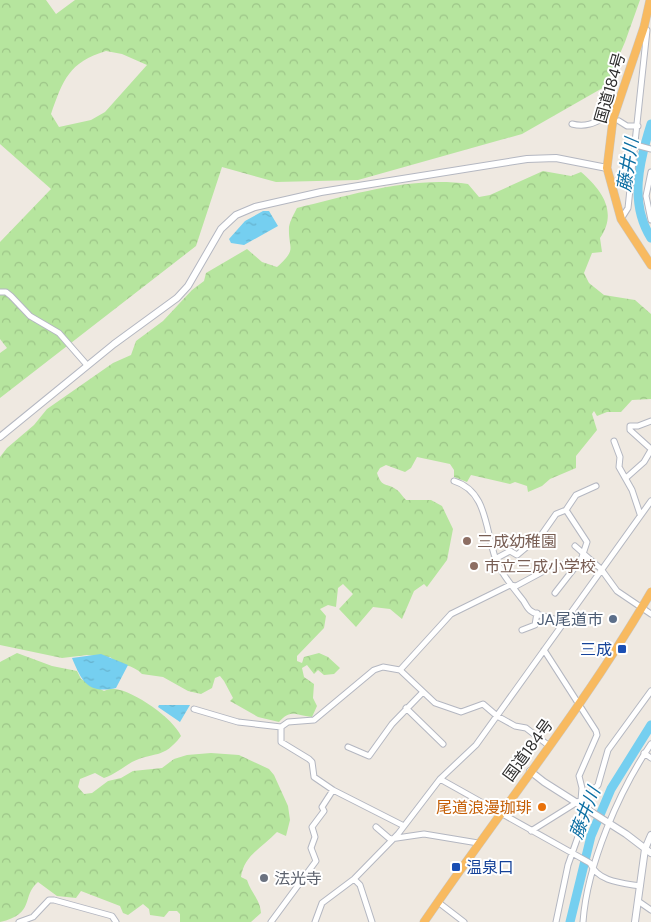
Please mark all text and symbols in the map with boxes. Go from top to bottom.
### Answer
street label: 国道184号 [590,50,630,126]
water label: 藤井川 [612,134,644,194]
place label: 三成幼稚園 [477,531,557,552]
marker: 三成幼稚園 [461,535,473,547]
place label: 市立三成小学校 [484,556,596,577]
marker: 市立三成小学校 [468,560,480,572]
place label: JA尾道市 [537,609,603,630]
marker: JA尾道市 [607,613,619,625]
place label: 三成 [580,639,612,660]
marker: 三成 [616,643,628,655]
street label: 国道184号 [498,715,558,785]
water label: 藤井川 [564,782,607,843]
place label: 尾道浪漫珈琲 [436,797,532,818]
marker: 尾道浪漫珈琲 [536,801,548,813]
place label: 温泉口 [466,857,514,878]
marker: 温泉口 [450,861,462,873]
place label: 法光寺 [274,868,322,889]
marker: 法光寺 [258,872,270,884]

